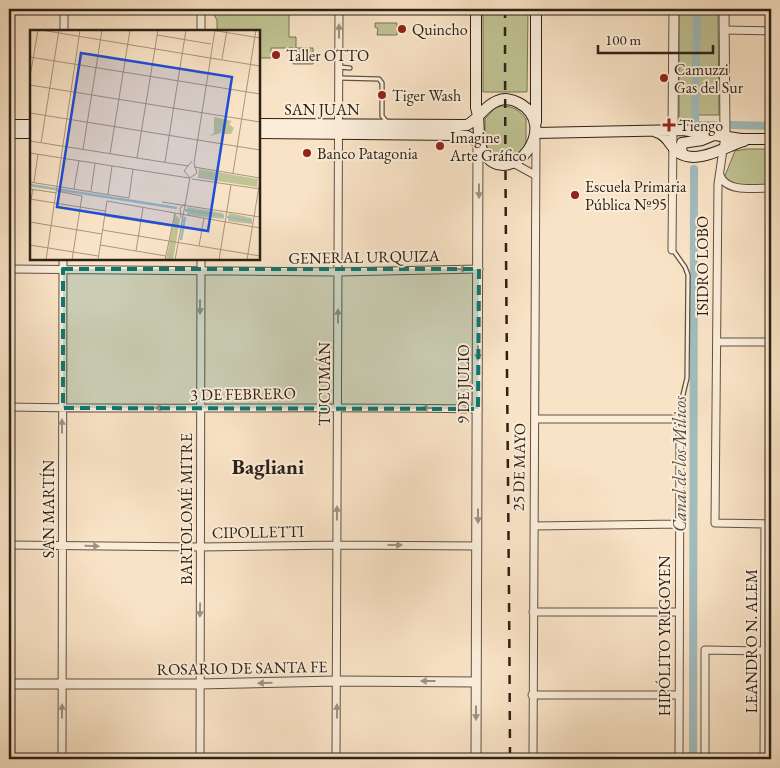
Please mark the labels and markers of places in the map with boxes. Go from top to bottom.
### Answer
place label: Quincho [412,19,468,40]
marker: Quincho [396,23,408,35]
place label: Taller OTTO [286,45,369,66]
marker: Taller OTTO [270,49,282,61]
place label: Camuzzi Gas del Sur [674,59,744,98]
marker: Camuzzi Gas del Sur [658,72,670,84]
place label: Tiger Wash [392,85,461,106]
marker: Tiger Wash [376,89,388,101]
place label: Tiengo [679,115,723,136]
marker: Tiengo [663,119,675,131]
place label: Imagine Arte Gráfico [449,127,527,166]
marker: Imagine Arte Gráfico [434,140,446,152]
place label: Banco Patagonia [317,143,419,164]
marker: Banco Patagonia [301,147,313,159]
place label: Escuela Primaria Pública Nº95 [585,176,687,215]
marker: Escuela Primaria Pública Nº95 [569,189,581,201]

